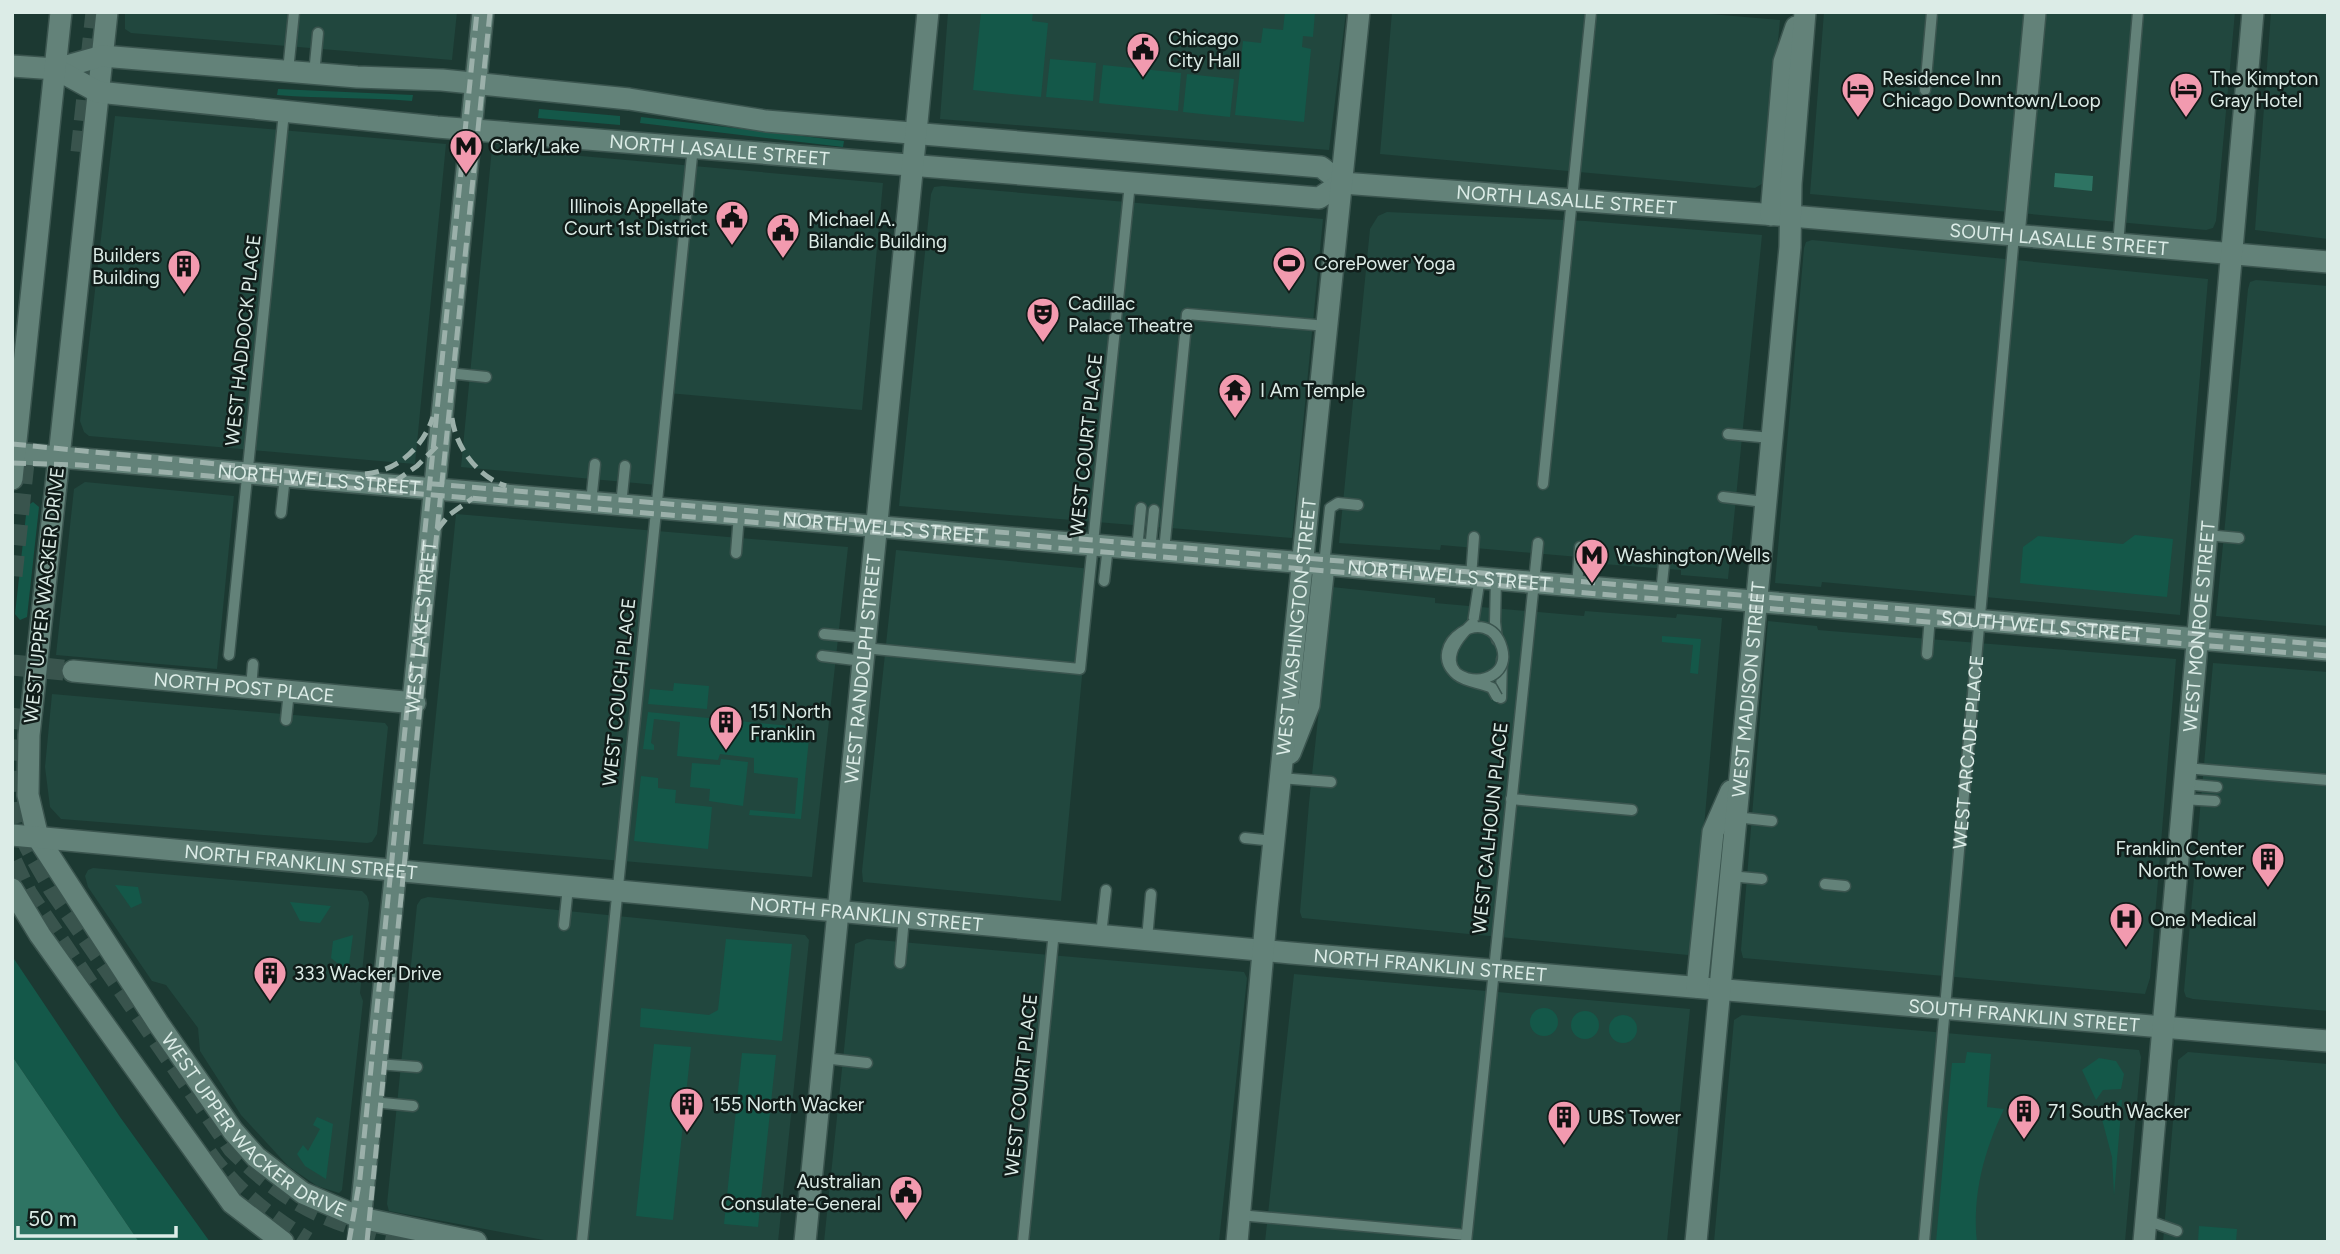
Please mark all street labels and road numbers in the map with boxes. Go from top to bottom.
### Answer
street label: NORTH LASALLE STREET [608,129,831,170]
street label: NORTH LASALLE STREET [1456,180,1678,219]
street label: SOUTH LASALLE STREET [1949,218,2170,260]
street label: WEST HADDOCK PLACE [220,233,266,447]
street label: WEST COURT PLACE [1065,353,1107,537]
street label: NORTH WELLS STREET [217,459,422,499]
street label: WEST UPPER WACKER DRIVE [19,466,69,724]
street label: WEST WASHINGTON STREET [1271,496,1321,757]
street label: NORTH WELLS STREET [781,507,987,547]
street label: WEST MONROE STREET [2178,520,2219,733]
street label: WEST LAKE STREET [400,539,441,715]
street label: WEST RANDOLPH STREET [839,552,885,785]
street label: NORTH WELLS STREET [1346,555,1552,595]
street label: WEST MADISON STREET [1727,580,1770,798]
street label: WEST COUCH PLACE [598,597,640,787]
street label: SOUTH WELLS STREET [1940,606,2144,646]
street label: WEST ARCADE PLACE [1948,654,1988,850]
street label: NORTH POST PLACE [153,667,336,707]
street label: WEST CALHOUN PLACE [1467,721,1513,935]
street label: NORTH FRANKLIN STREET [183,839,419,884]
street label: NORTH FRANKLIN STREET [749,892,984,936]
street label: NORTH FRANKLIN STREET [1313,943,1548,986]
street label: WEST COURT PLACE [1000,993,1042,1177]
street label: SOUTH FRANKLIN STREET [1907,994,2141,1037]
street label: WEST UPPER WACKER DRIVE [157,1028,350,1222]

